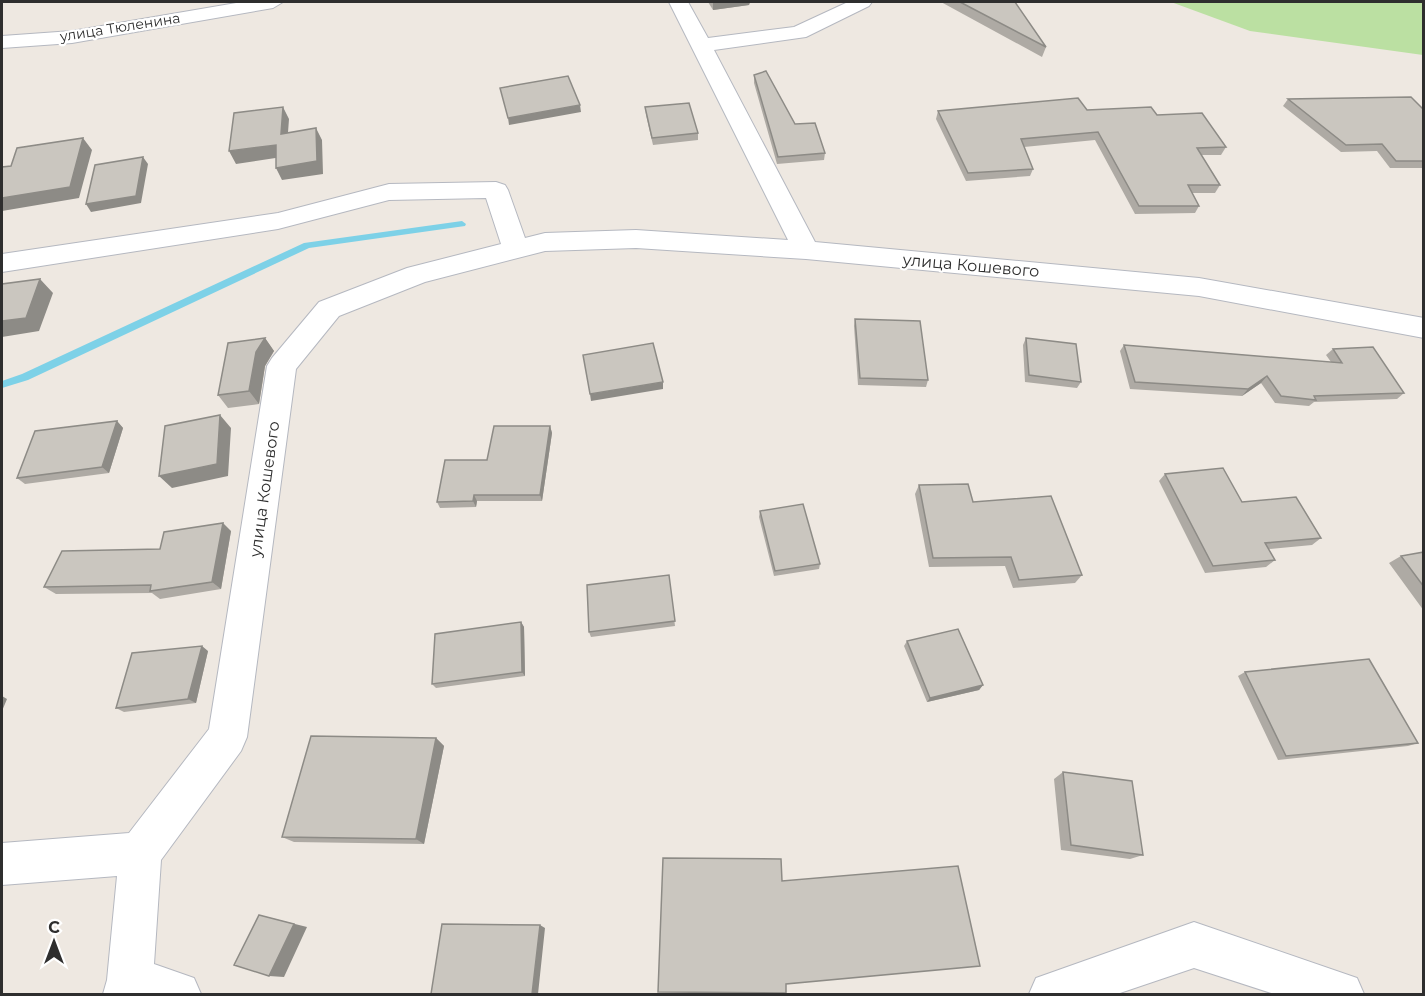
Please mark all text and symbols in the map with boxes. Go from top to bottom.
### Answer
street label: улица Тюленина [58,9,182,46]
street label: улица Кошевого [901,250,1040,281]
street label: улица Кошевого [245,420,283,559]
north arrow [24,912,84,972]
text: С [48,918,60,937]

